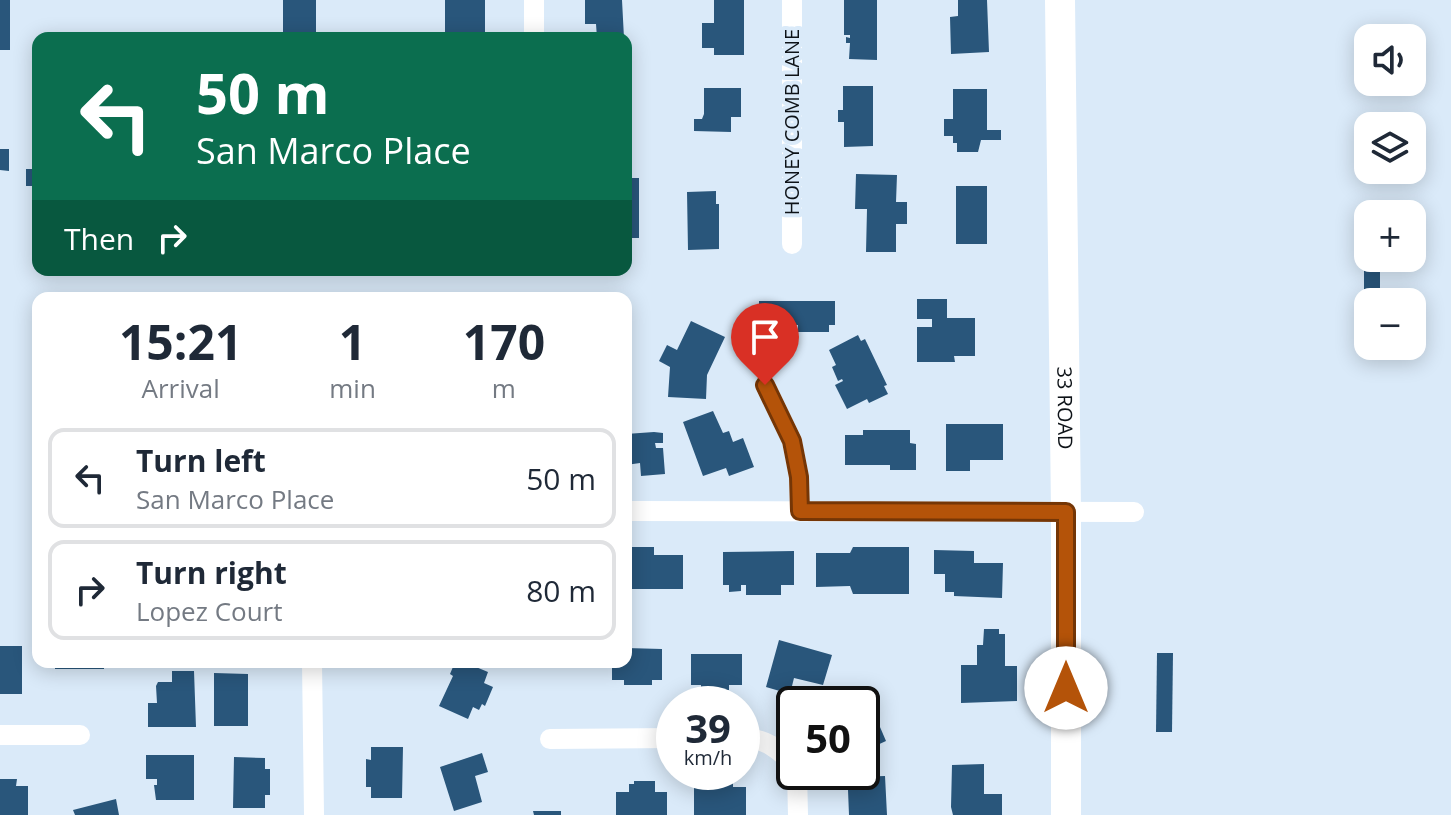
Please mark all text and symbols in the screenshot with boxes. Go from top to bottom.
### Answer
map controls [1354,24,1426,360]
button: sound [1354,24,1426,96]
street label: HONEY COMB LANE [778,29,805,215]
text: 50 m [196,54,330,130]
icon: left [64,64,168,168]
button: layers [1354,112,1426,184]
text: San Marco Place [196,126,471,175]
button: + [1354,200,1426,272]
icon: right [150,216,194,260]
text: Then [64,218,134,259]
button: − [1354,288,1426,360]
pin [731,303,799,385]
text: 15:21 [119,309,242,374]
text: 1 [339,309,366,374]
text: 170 [463,309,545,374]
icon: arrive [743,315,787,359]
street label: 33 ROAD [1051,366,1079,450]
text: Arrival [141,370,220,406]
text: min [329,370,376,406]
text: m [492,370,516,406]
text: Turn left [136,440,266,481]
icon: left [68,456,112,500]
text: 50 m [526,458,596,499]
text: San Marco Place [136,481,334,517]
text: Turn right [136,552,287,593]
icon: right [68,568,112,612]
text: 80 m [526,570,596,611]
text: Lopez Court [136,593,283,629]
position arrow [1024,646,1108,730]
speed limit sign: 50 [776,686,880,790]
text: 39 [685,700,731,755]
text: km/h [684,744,732,771]

